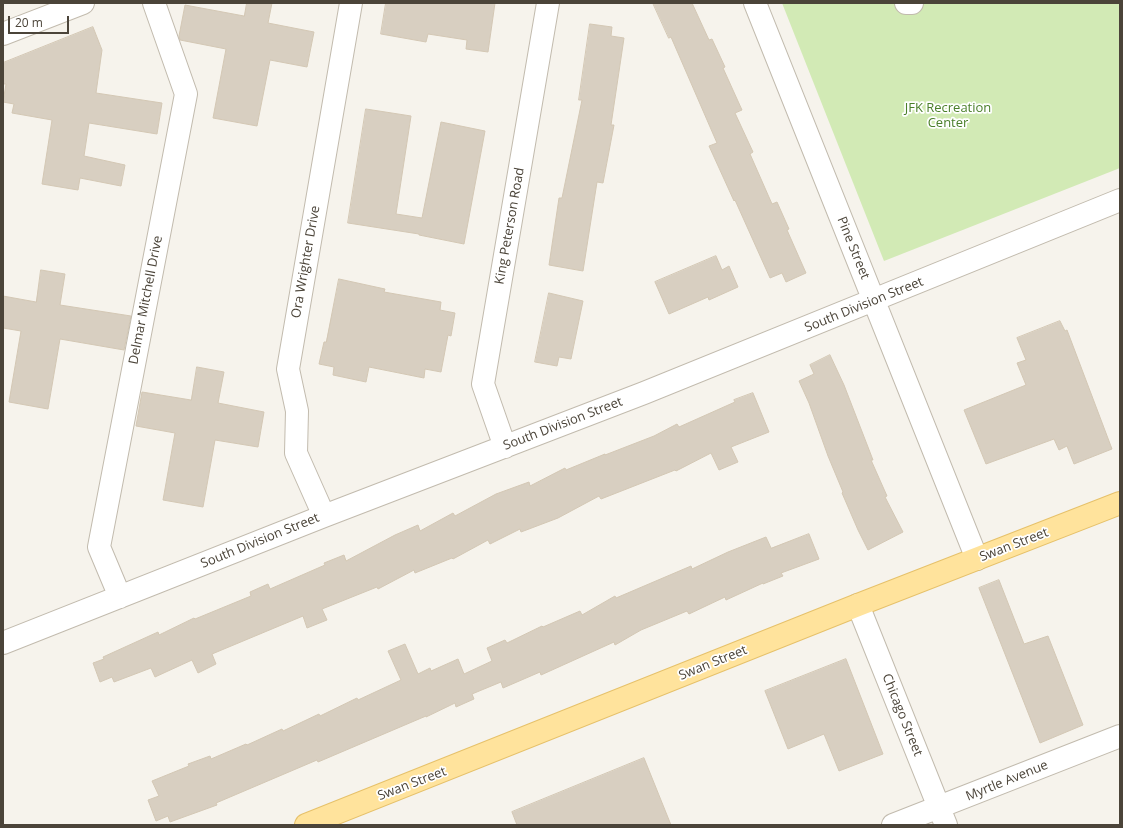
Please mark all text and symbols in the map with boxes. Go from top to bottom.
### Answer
scale bar [10,8,71,34]
text: 20 m [15,14,43,31]
park label: JFK Recreation Center [905,100,991,131]
street label: King Peterson Road [492,166,528,286]
street label: Ora Wrighter Drive [288,204,324,320]
street label: Pine Street [833,214,873,282]
street label: Delmar Mitchell Drive [126,234,166,366]
street label: South Division Street [803,274,925,336]
street label: South Division Street [501,394,625,454]
street label: South Division Street [199,510,321,572]
street label: Swan Street [978,525,1050,565]
street label: Swan Street [677,642,749,684]
street label: Chicago Street [878,672,926,758]
street label: Myrtle Avenue [964,757,1050,805]
street label: Swan Street [376,764,448,804]

